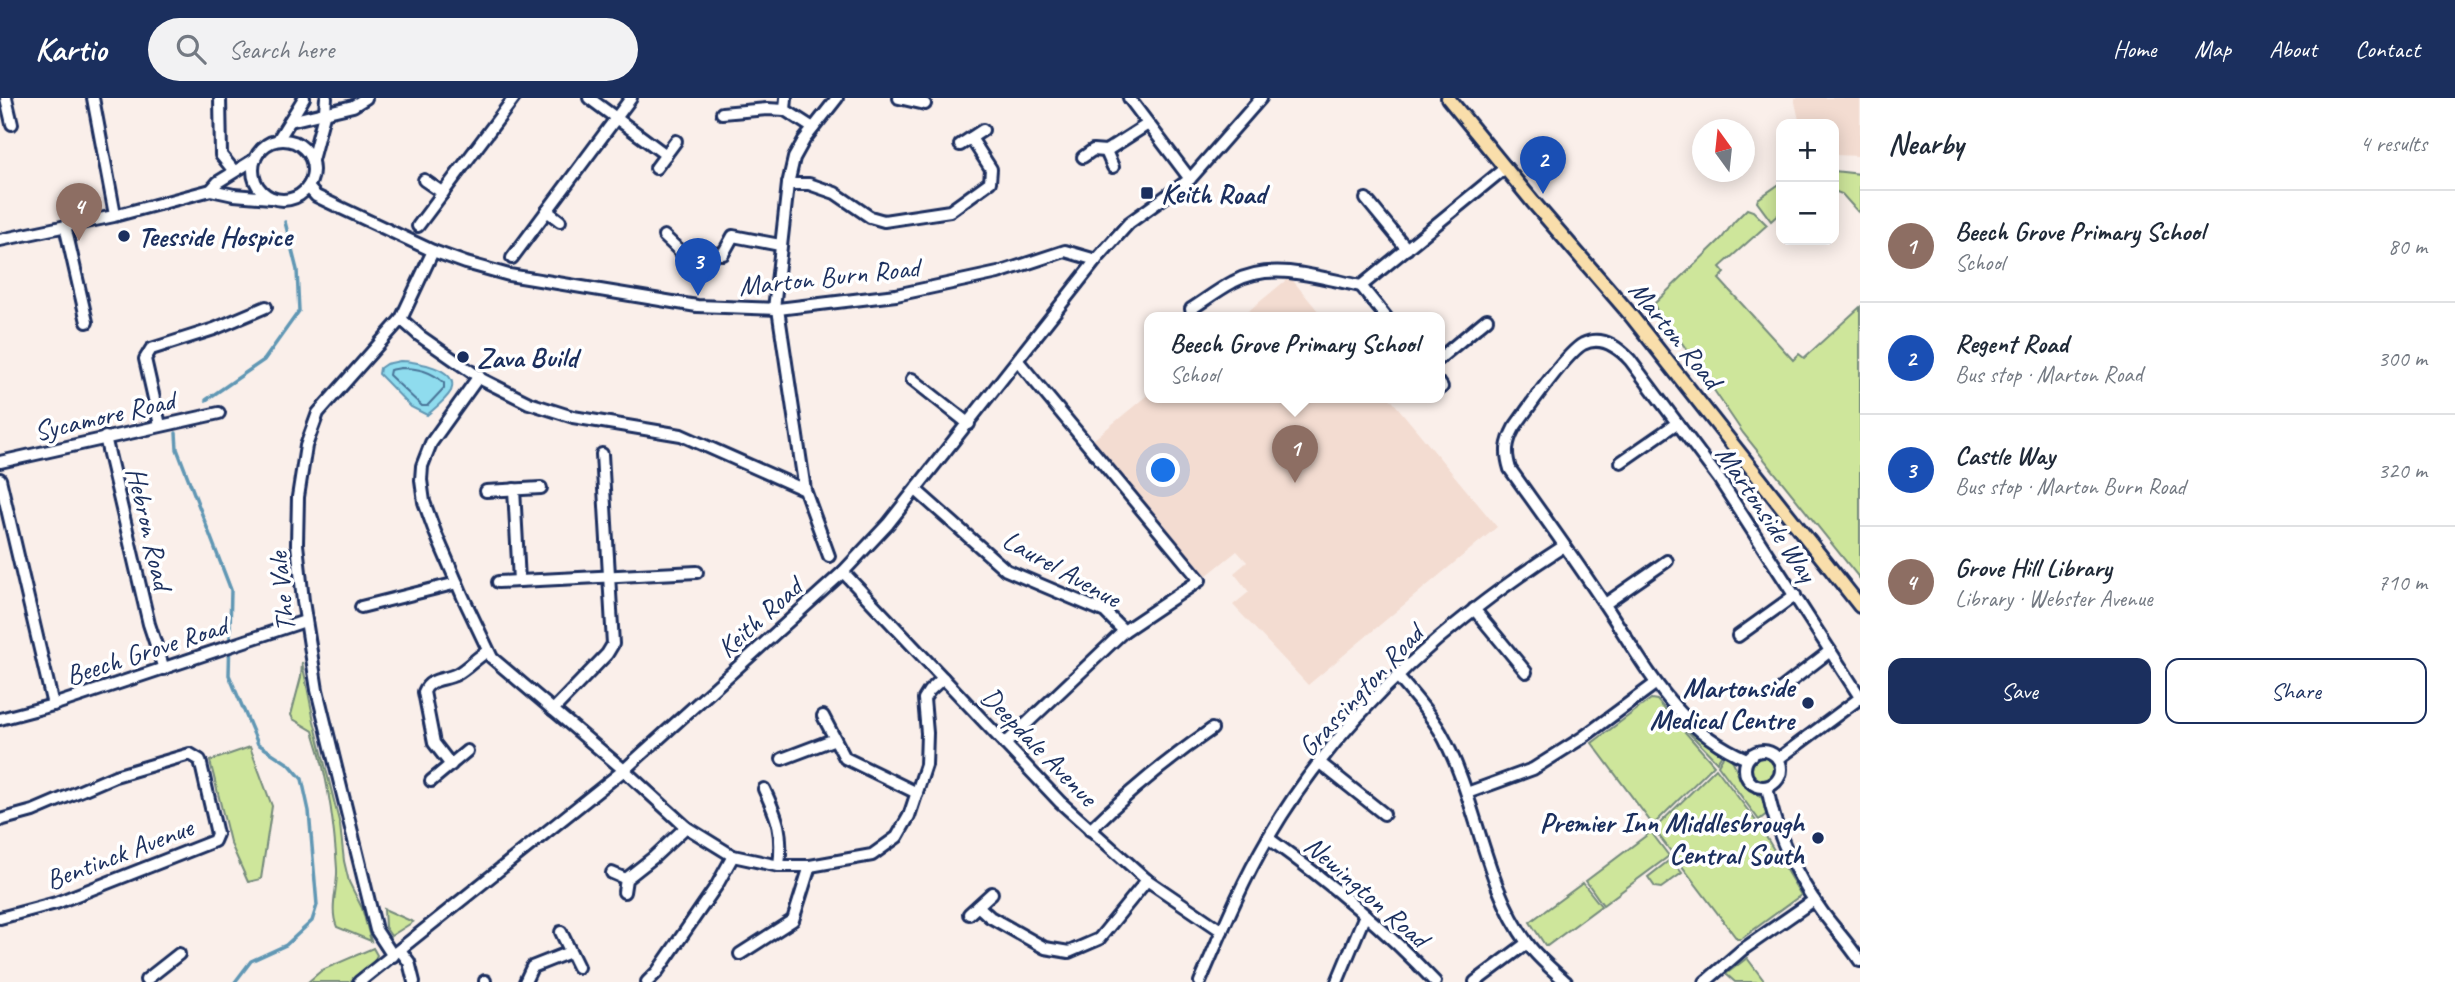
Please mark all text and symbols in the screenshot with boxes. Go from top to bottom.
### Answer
search box [148,18,638,81]
text: Kartio [35,28,106,70]
icon: search [172,30,210,68]
text: Search here [228,33,334,66]
text: Home [2113,34,2156,64]
text: Map [2194,34,2231,64]
text: About [2269,34,2317,64]
text: Contact [2355,34,2420,64]
north arrow [1692,119,1755,182]
map controls [1776,119,1839,245]
button: + [1776,119,1839,182]
text: Nearby [1888,125,1964,163]
text: 4 results [2360,129,2427,158]
pin: 2 [1520,136,1566,194]
place label: Keith Road [1161,176,1271,211]
button: − [1776,182,1839,245]
pin: 4 [56,183,102,241]
marker: Keith Road [1139,185,1155,201]
text: Beech Grove Primary School [1955,215,2205,248]
place label: Teesside Hospice [138,219,294,254]
marker: Teesside Hospice [116,228,132,244]
text: 1 [1906,232,1916,261]
text: 80 m [2388,232,2427,261]
pin: 3 [675,238,721,296]
text: School [1955,248,2004,277]
street label: Marton Burn Road [737,249,925,303]
street label: Marton Road [1621,273,1732,399]
popup [1144,312,1445,403]
text: Beech Grove Primary School [1170,327,1419,360]
text: Regent Road [1955,327,2068,360]
place label: Zava Build [477,340,582,375]
text: 2 [1906,344,1916,373]
text: 300 m [2378,344,2427,373]
marker: Zava Build [455,349,471,365]
text: School [1170,360,1219,389]
text: Bus stop · Marton Road [1955,360,2142,389]
street label: Sycamore Road [30,381,182,449]
pin: 1 [1272,425,1318,483]
street label: Martonside Way [1708,438,1826,590]
text: Castle Way [1955,439,2055,472]
your location [1146,453,1180,487]
text: 3 [1906,456,1916,485]
text: 320 m [2378,456,2427,485]
street label: Hebron Road [118,464,181,596]
text: Bus stop · Marton Burn Road [1955,472,2186,501]
street label: Laurel Avenue [997,522,1129,616]
street label: The Vale [260,548,303,634]
text: Grove Hill Library [1955,551,2112,584]
street label: Keith Road [709,567,812,665]
text: 4 [1906,568,1916,597]
text: 710 m [2378,568,2427,597]
text: Library · Webster Avenue [1955,584,2152,613]
street label: Beech Grove Road [61,607,235,693]
street label: Grassington Road [1290,614,1433,764]
button: Save [1888,658,2151,724]
button: Share [2165,658,2427,724]
place label: Martonside Medical Centre [1650,670,1797,737]
street label: Deepdale Avenue [974,679,1107,815]
marker: Martonside Medical Centre [1800,695,1816,711]
place label: Premier Inn Middlesbrough Central South [1540,805,1806,872]
street label: Bentinck Avenue [41,809,199,898]
street label: Newington Road [1297,828,1439,958]
marker: Premier Inn Middlesbrough Central South [1810,830,1826,846]

